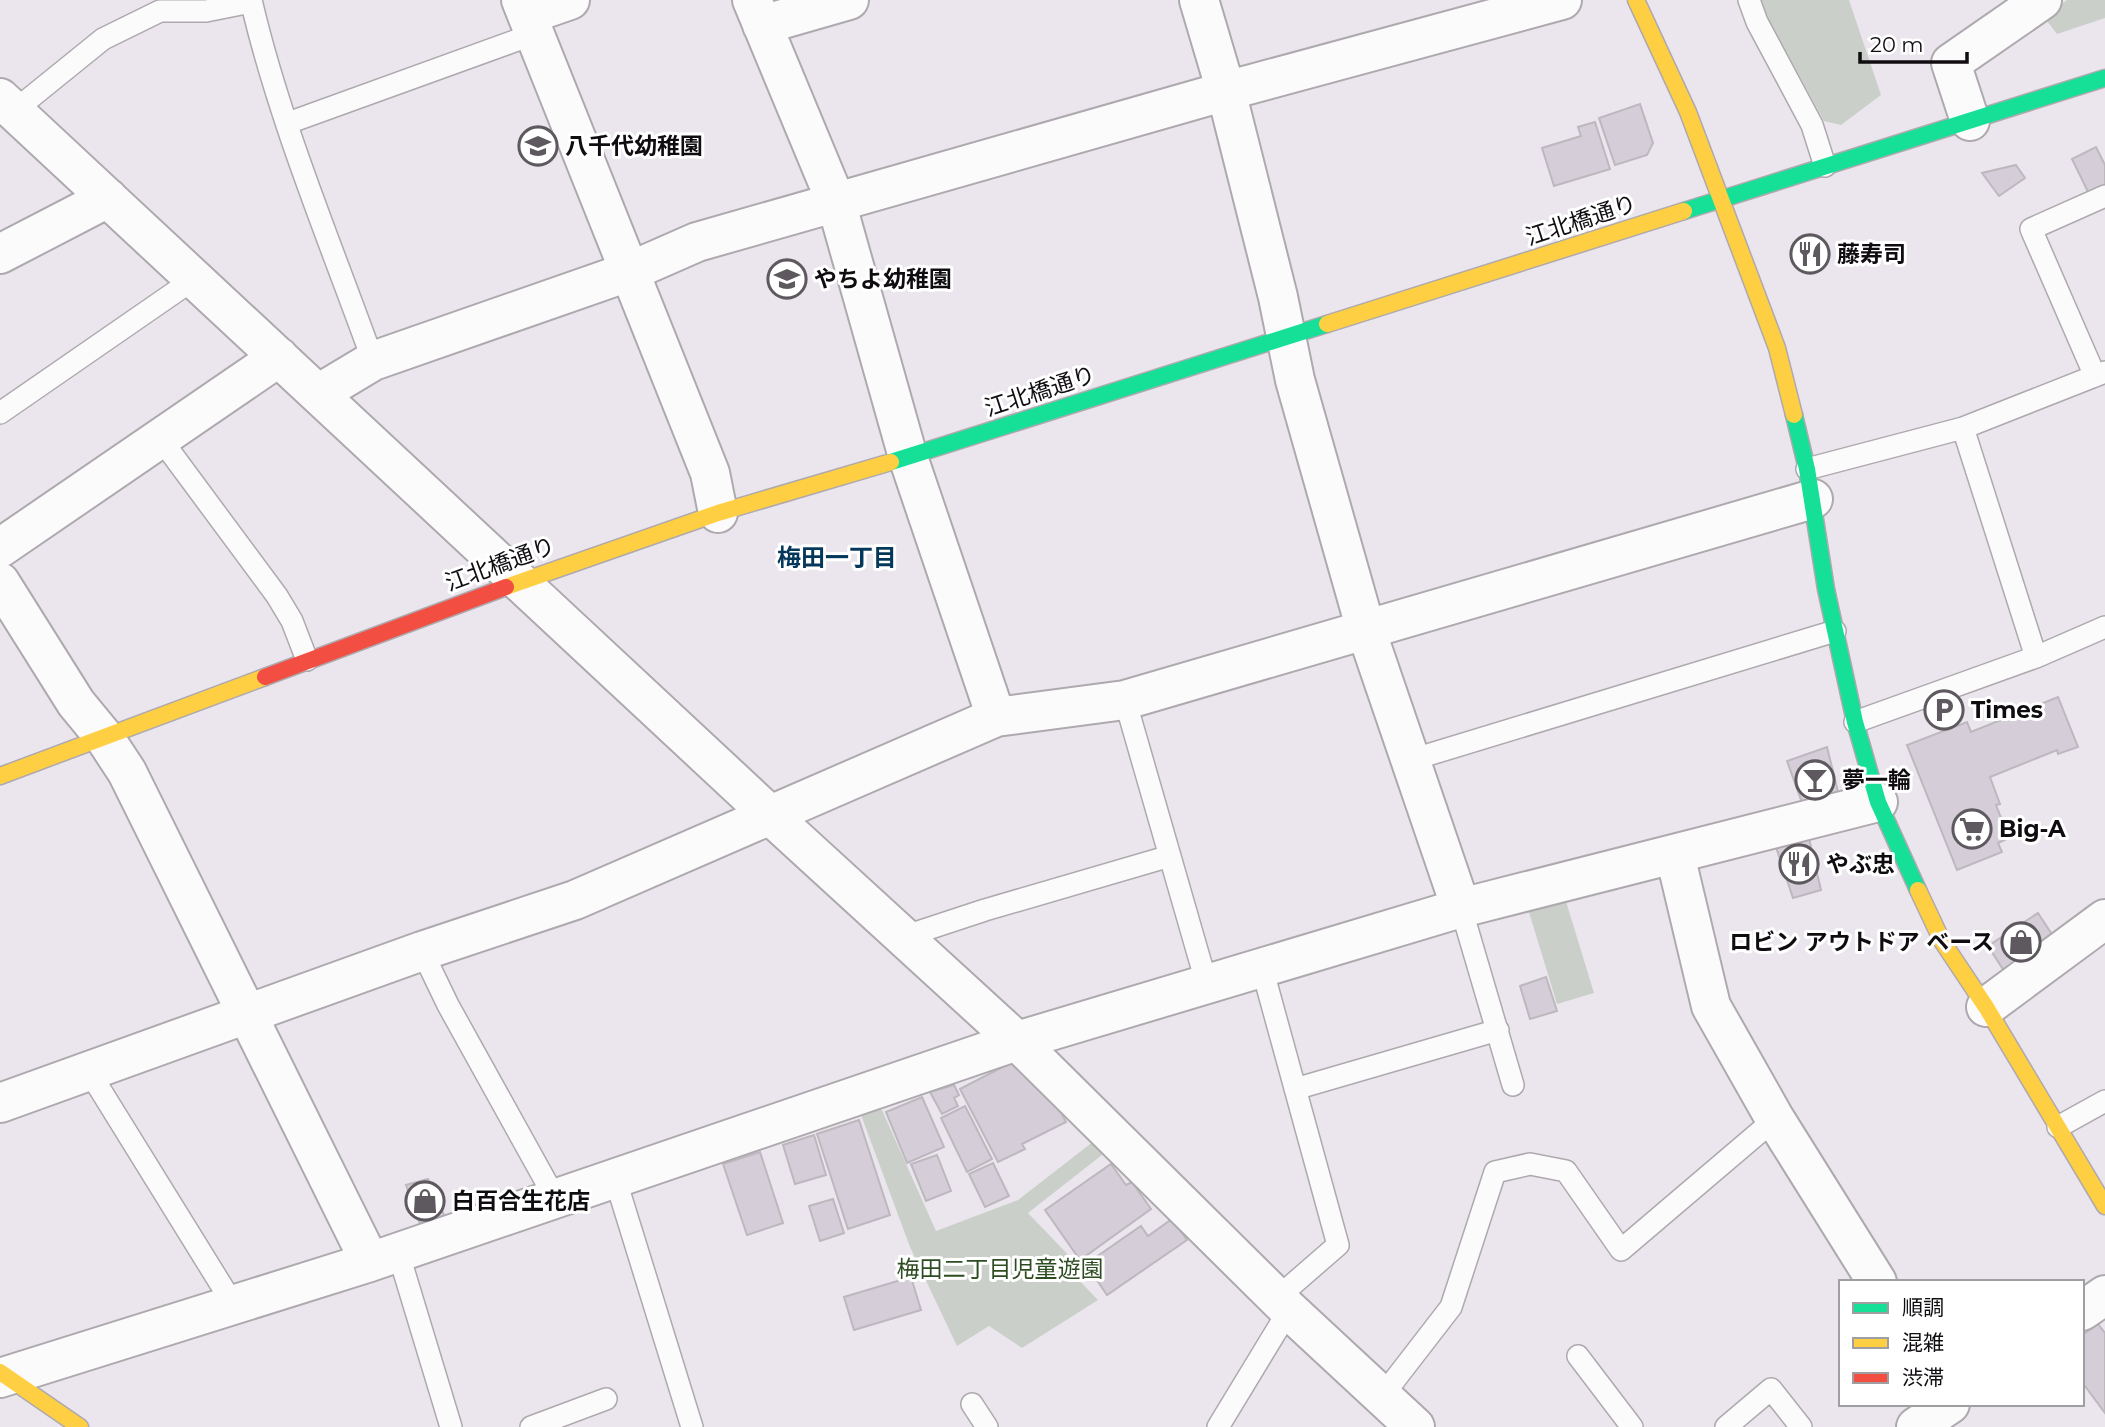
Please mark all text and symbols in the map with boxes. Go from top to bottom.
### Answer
scale bar [1860,21,1967,65]
text: 20 m [1870,32,1924,57]
school or university icon: 八千代幼稚園 [517,125,559,167]
place label: 八千代幼稚園 [565,132,703,160]
street label: 江北橋通り [1522,189,1640,251]
restaurant icon: 藤寿司 [1789,233,1831,275]
place label: 藤寿司 [1837,240,1906,268]
school or university icon: やちよ幼稚園 [766,258,808,300]
place label: やちよ幼稚園 [814,265,952,293]
street label: 江北橋通り [981,360,1099,422]
street label: 江北橋通り [441,531,559,597]
district label: 梅田一丁目 [777,543,897,572]
parking icon: Times [1923,689,1965,731]
place label: Times [1971,696,2043,724]
bar icon: 夢一輪 [1794,759,1836,801]
place label: 夢一輪 [1842,766,1911,794]
supermarket icon: Big-A [1951,808,1993,850]
place label: Big-A [1999,815,2066,843]
restaurant icon: やぶ忠 [1778,843,1820,885]
place label: やぶ忠 [1826,850,1895,878]
shop icon: ロビン アウトドア ベース [2000,921,2042,963]
place label: ロビン アウトドア ベース [1729,928,1994,956]
shop icon: 白百合生花店 [404,1180,446,1222]
place label: 白百合生花店 [452,1187,590,1215]
park label: 梅田二丁目児童遊園 [897,1255,1104,1283]
legend [1839,1280,2084,1406]
text: 順調 [1902,1295,1944,1320]
text: 混雑 [1902,1330,1944,1355]
text: 渋滞 [1902,1365,1944,1390]

